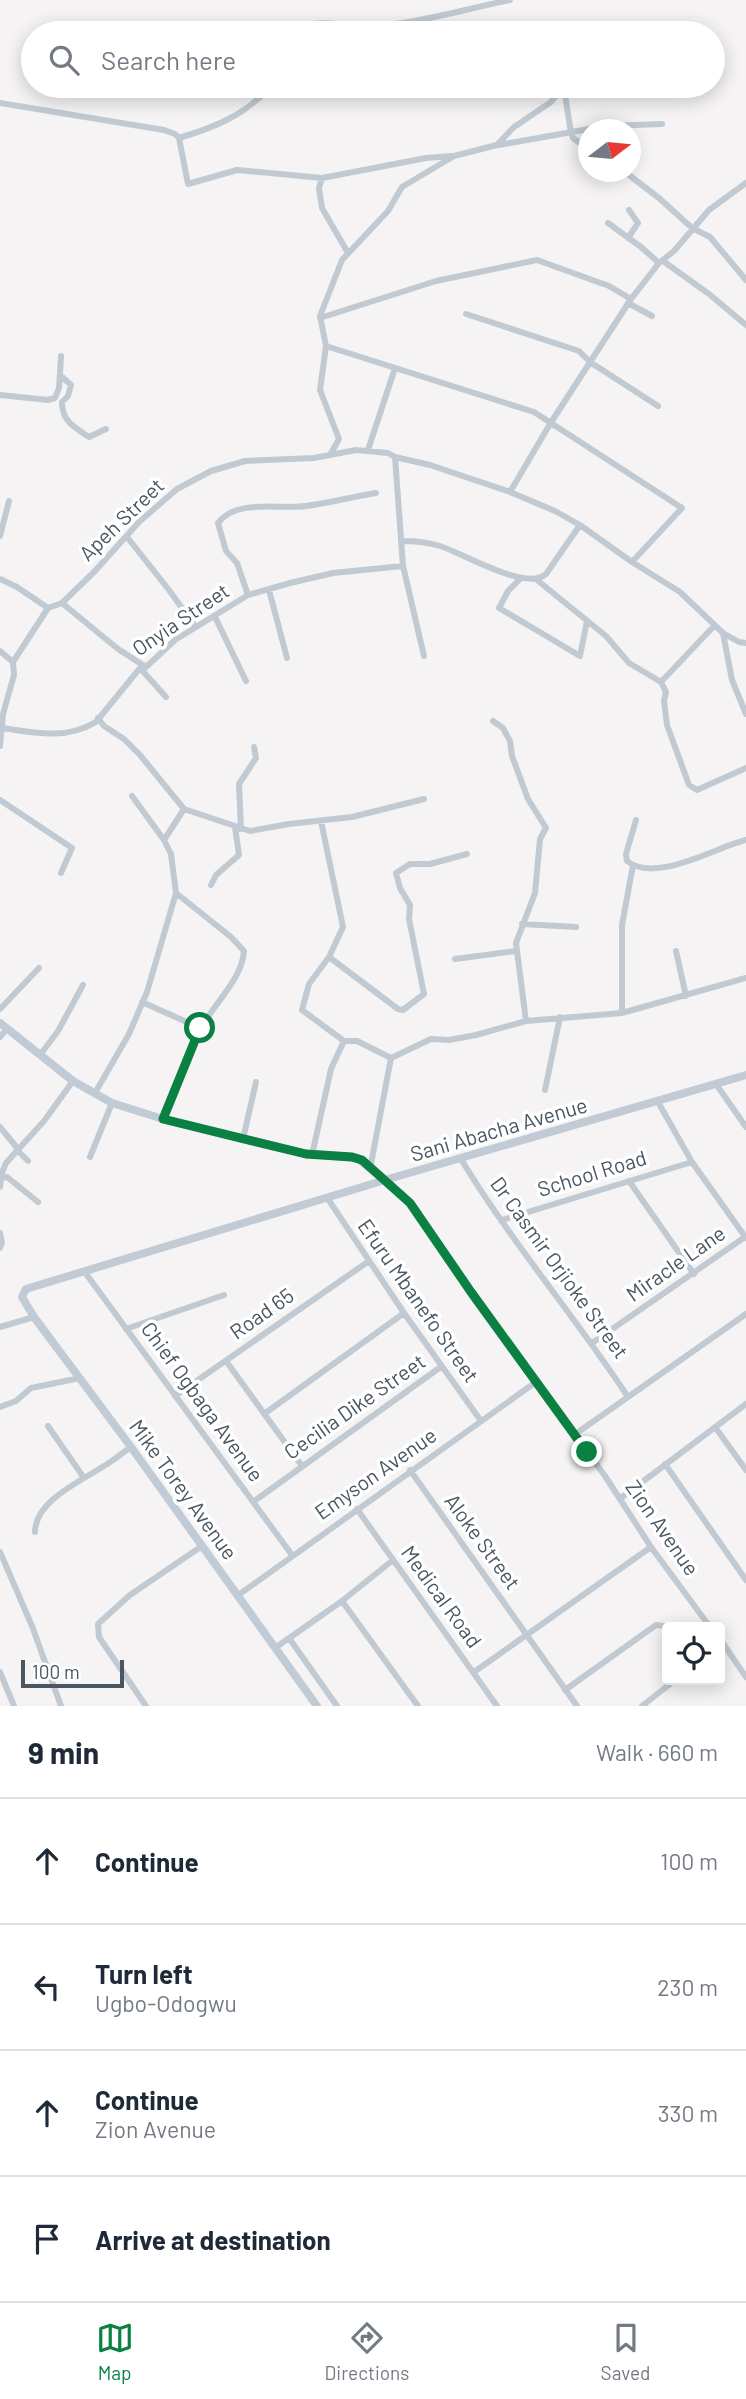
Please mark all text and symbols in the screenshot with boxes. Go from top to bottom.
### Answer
search box [21,21,725,98]
icon: search [45,41,83,79]
text: Search here [101,44,236,75]
north arrow [578,119,641,182]
street label: Apeh Street [73,472,169,566]
street label: Onyia Street [127,577,233,660]
route start [184,1012,215,1043]
street label: Sani Abacha Avenue [407,1091,590,1166]
street label: School Road [534,1144,649,1201]
street label: Dr Casmir Orjioke Street [486,1171,634,1363]
street label: Efuru Mbanefo Street [354,1214,485,1387]
street label: Miracle Lane [621,1220,729,1306]
street label: Road 65 [224,1282,298,1344]
street label: Chief Ogbaga Avenue [137,1316,270,1486]
street label: Cecilia Dike Street [279,1348,430,1464]
street label: Mike Torey Avenue [125,1414,243,1564]
street label: Emyson Avenue [310,1422,441,1524]
route end [571,1436,602,1467]
street label: Zion Avenue [621,1475,705,1580]
street label: Aloke Street [440,1489,526,1594]
street label: Medical Road [397,1540,488,1652]
map controls [662,1622,725,1685]
button: locate [662,1622,725,1685]
scale bar [21,1657,124,1689]
text: 100 m [32,1660,80,1683]
text: 9 min [28,1734,99,1770]
text: Walk · 660 m [596,1738,718,1766]
icon: ahead [28,1842,66,1880]
text: Continue [95,1846,199,1877]
text: 100 m [660,1847,718,1875]
text: Turn left [95,1958,193,1989]
icon: left [28,1968,66,2006]
text: 230 m [657,1973,718,2001]
text: Ugbo-Odogwu [95,1989,237,2017]
text: Continue [95,2084,199,2115]
icon: ahead [28,2094,66,2132]
text: 330 m [658,2099,718,2127]
text: Zion Avenue [95,2115,216,2143]
icon: arrive [28,2220,66,2258]
text: Arrive at destination [95,2224,331,2255]
tab: Map [96,2319,134,2384]
tab: Directions [325,2319,410,2384]
tab: Saved [601,2319,650,2384]

